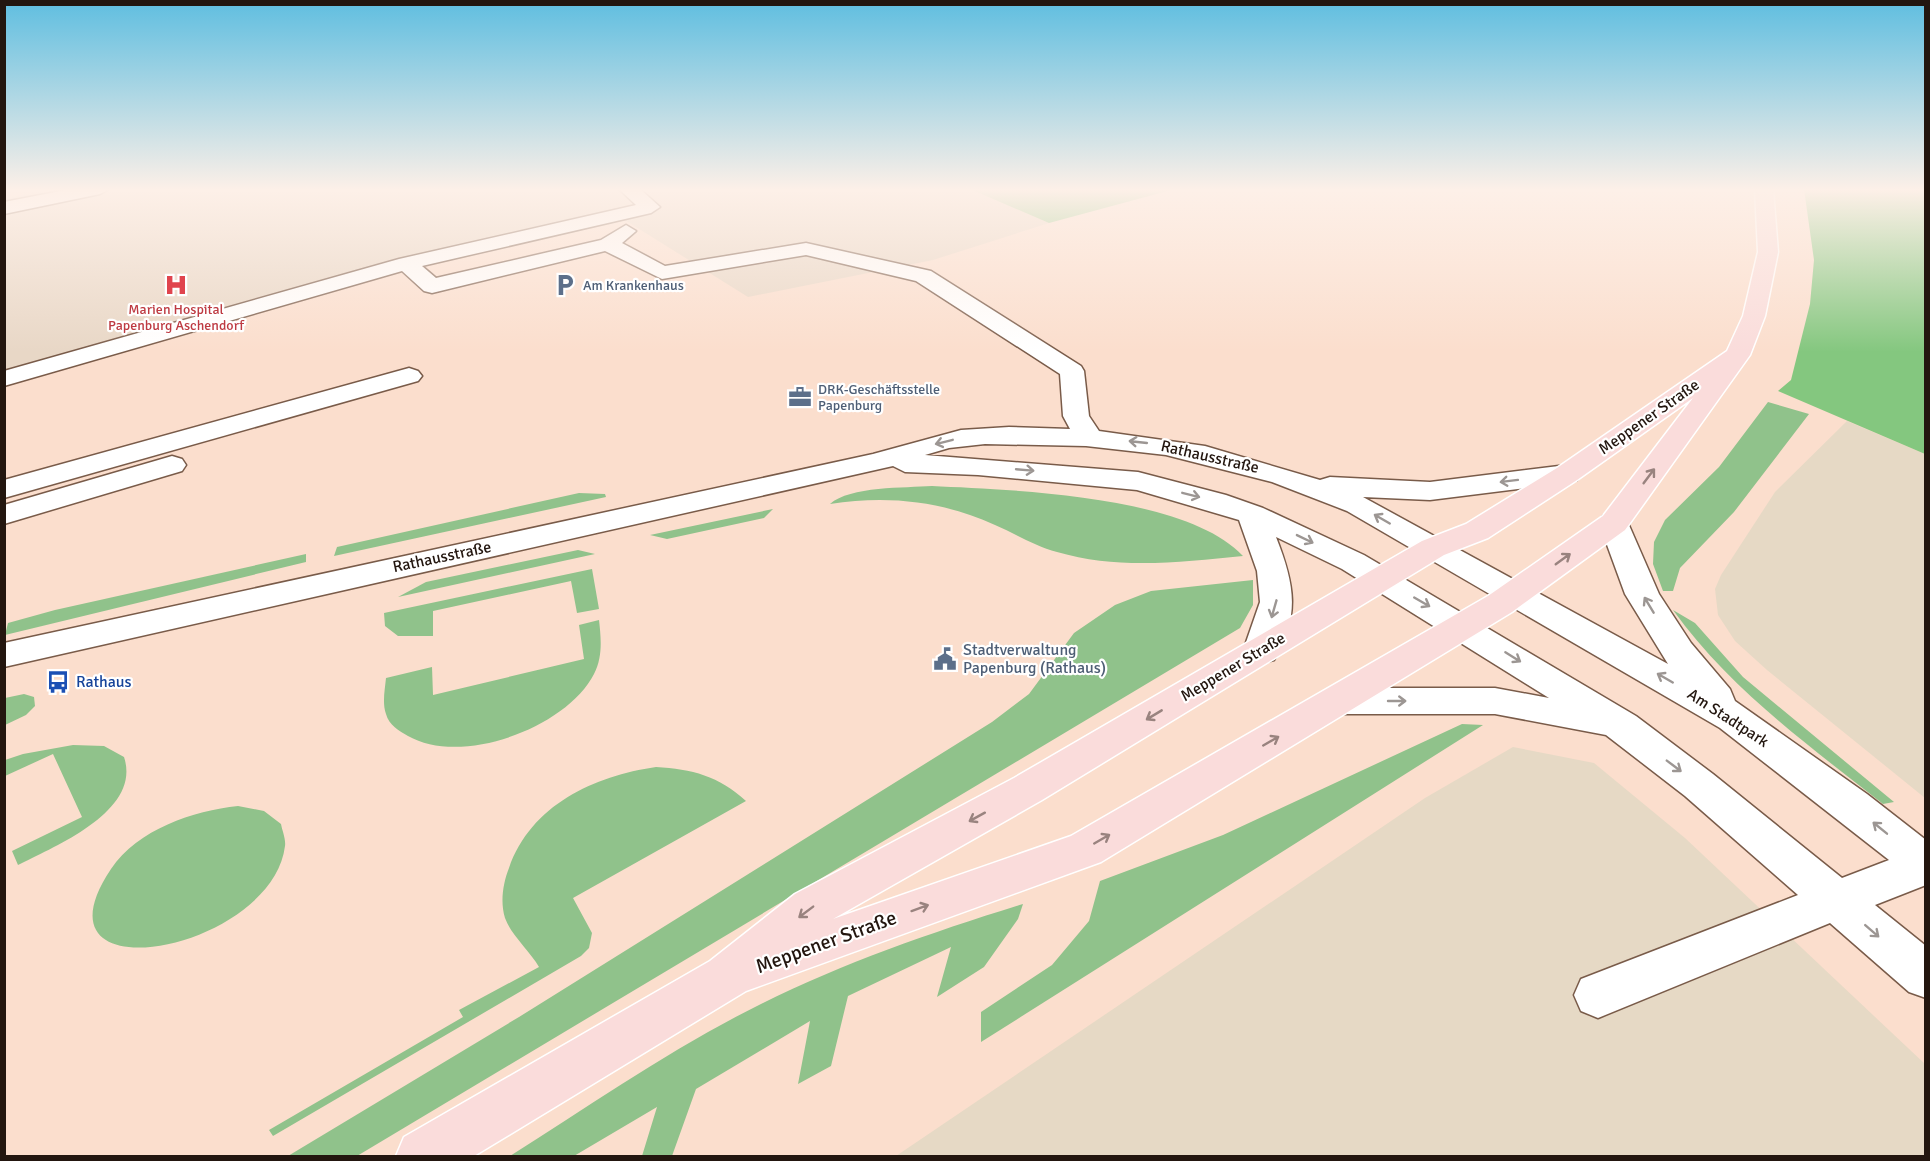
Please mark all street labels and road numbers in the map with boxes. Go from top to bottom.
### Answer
street label: Meppener Straße [1595,375,1703,459]
street label: Rathausstraße [1159,436,1261,478]
street label: Rathausstraße [391,537,493,577]
street label: Meppener Straße [1177,628,1289,706]
street label: Am Stadtpark [1683,684,1773,752]
street label: Meppener Straße [752,905,900,979]

